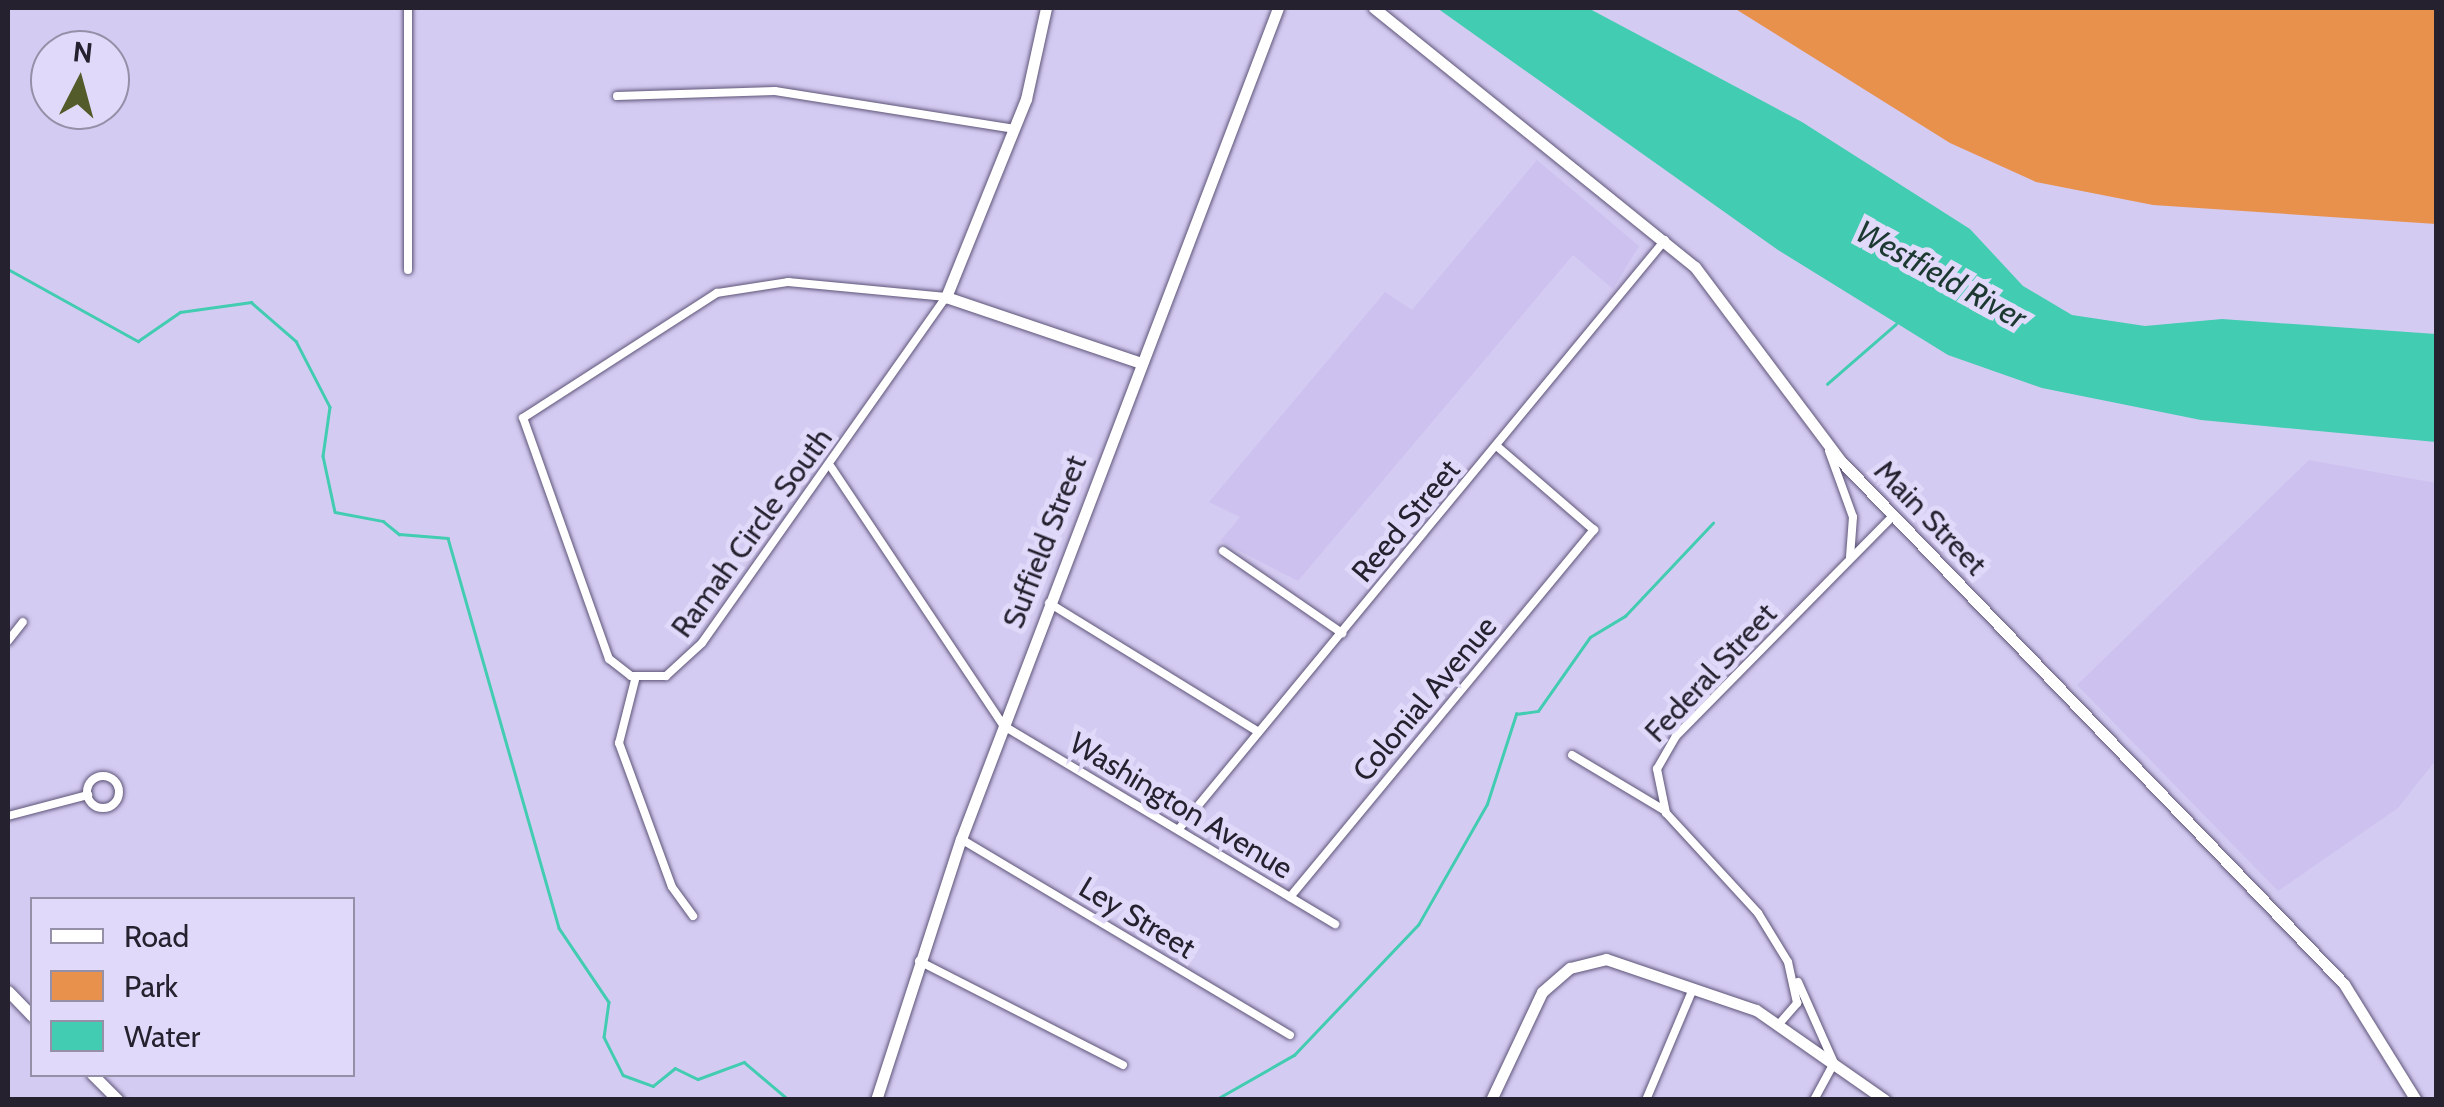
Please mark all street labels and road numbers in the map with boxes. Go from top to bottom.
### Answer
street label: Ramah Circle South [664,421,840,645]
street label: Suffield Street [996,451,1094,633]
street label: Reed Street [1344,452,1468,590]
street label: Main Street [1866,453,1994,583]
street label: Federal Street [1638,596,1784,750]
street label: Colonial Avenue [1345,609,1505,789]
street label: Washington Avenue [1063,725,1299,887]
street label: Ley Street [1072,869,1202,967]

